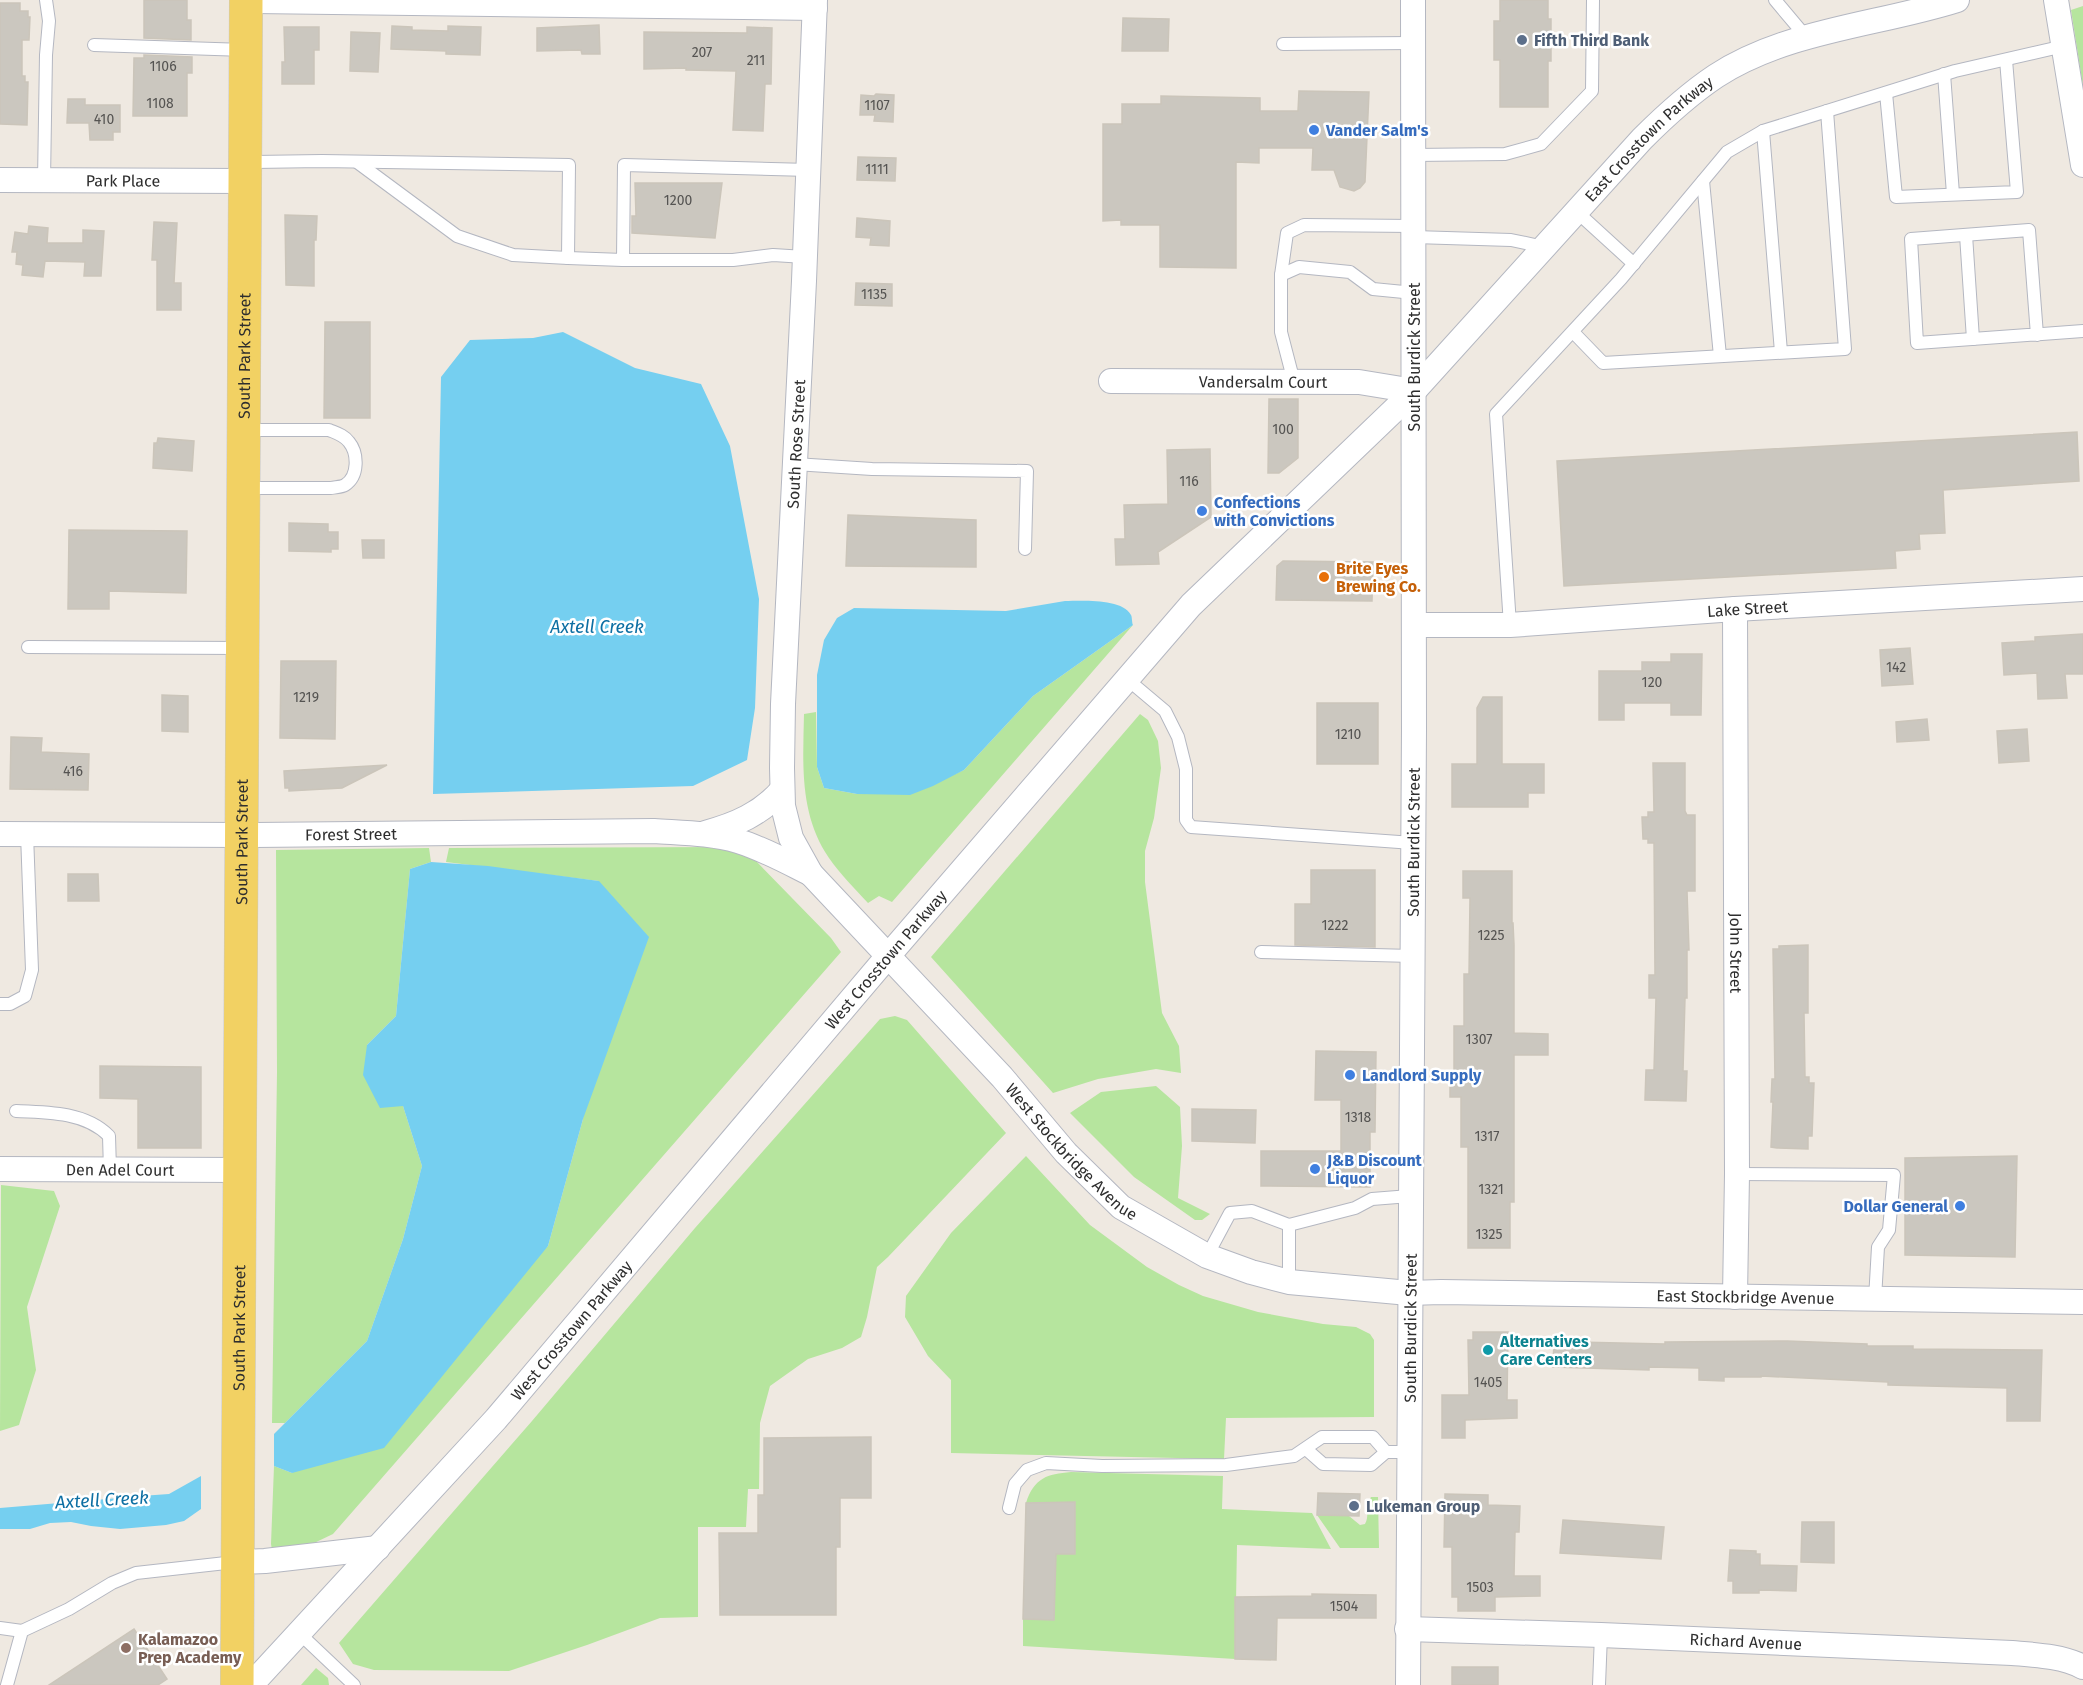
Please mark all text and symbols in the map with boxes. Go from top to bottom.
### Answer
place label: Fifth Third Bank [1534,31,1649,50]
marker: Fifth Third Bank [1515,33,1529,47]
house number: 207 [692,44,712,61]
house number: 211 [747,52,765,69]
house number: 1106 [149,58,177,75]
street label: East Crosstown Parkway [1581,72,1717,206]
house number: 1108 [146,95,174,112]
house number: 1107 [864,97,890,114]
house number: 410 [94,111,114,128]
place label: Vander Salm's [1325,121,1429,140]
marker: Vander Salm's [1307,123,1321,137]
house number: 1111 [865,161,889,178]
street label: Park Place [86,171,160,191]
house number: 1200 [664,192,692,209]
street label: South Burdick Street [1405,282,1424,432]
house number: 1135 [861,286,887,303]
street label: South Park Street [235,293,254,419]
street label: Vandersalm Court [1199,372,1327,392]
street label: South Rose Street [784,379,809,509]
house number: 100 [1272,421,1294,438]
house number: 116 [1179,473,1199,490]
place label: Confections with Convictions [1214,493,1335,530]
marker: Confections with Convictions [1195,504,1209,518]
place label: Brite Eyes Brewing Co. [1336,559,1421,596]
marker: Brite Eyes Brewing Co. [1317,570,1331,584]
street label: Lake Street [1706,597,1789,621]
water label: Axtell Creek [549,616,644,638]
house number: 142 [1886,659,1906,676]
house number: 120 [1642,674,1663,691]
house number: 1219 [293,689,319,706]
house number: 1210 [1335,726,1361,743]
house number: 416 [63,763,83,780]
street label: South Burdick Street [1404,767,1424,917]
street label: South Park Street [232,779,252,905]
street label: Forest Street [305,825,397,844]
street label: West Crosstown Parkway [821,886,951,1033]
street label: John Street [1726,913,1745,994]
house number: 1222 [1322,917,1348,934]
house number: 1225 [1478,927,1504,944]
house number: 1307 [1466,1031,1492,1048]
place label: Landlord Supply [1362,1066,1482,1085]
marker: Landlord Supply [1343,1068,1357,1082]
street label: West Stockbridge Avenue [1001,1080,1141,1224]
house number: 1318 [1345,1109,1372,1126]
house number: 1317 [1475,1128,1499,1145]
place label: J&B Discount Liquor [1326,1151,1423,1188]
street label: Den Adel Court [66,1160,174,1180]
marker: J&B Discount Liquor [1308,1162,1322,1176]
house number: 1321 [1478,1181,1504,1198]
place label: Dollar General [1843,1197,1948,1216]
marker: Dollar General [1953,1199,1967,1213]
house number: 1325 [1476,1226,1502,1243]
street label: South Burdick Street [1401,1253,1421,1403]
street label: West Crosstown Parkway [507,1257,636,1404]
street label: South Park Street [230,1265,249,1391]
street label: East Stockbridge Avenue [1656,1286,1834,1308]
place label: Alternatives Care Centers [1499,1332,1592,1369]
marker: Alternatives Care Centers [1481,1343,1495,1357]
house number: 1405 [1474,1374,1502,1391]
water label: Axtell Creek [54,1487,149,1513]
place label: Lukeman Group [1366,1497,1480,1516]
marker: Lukeman Group [1347,1499,1361,1513]
house number: 1503 [1466,1579,1494,1596]
house number: 1504 [1330,1598,1359,1615]
place label: Kalamazoo Prep Academy [138,1630,242,1667]
street label: Richard Avenue [1689,1630,1802,1654]
marker: Kalamazoo Prep Academy [119,1641,133,1655]

